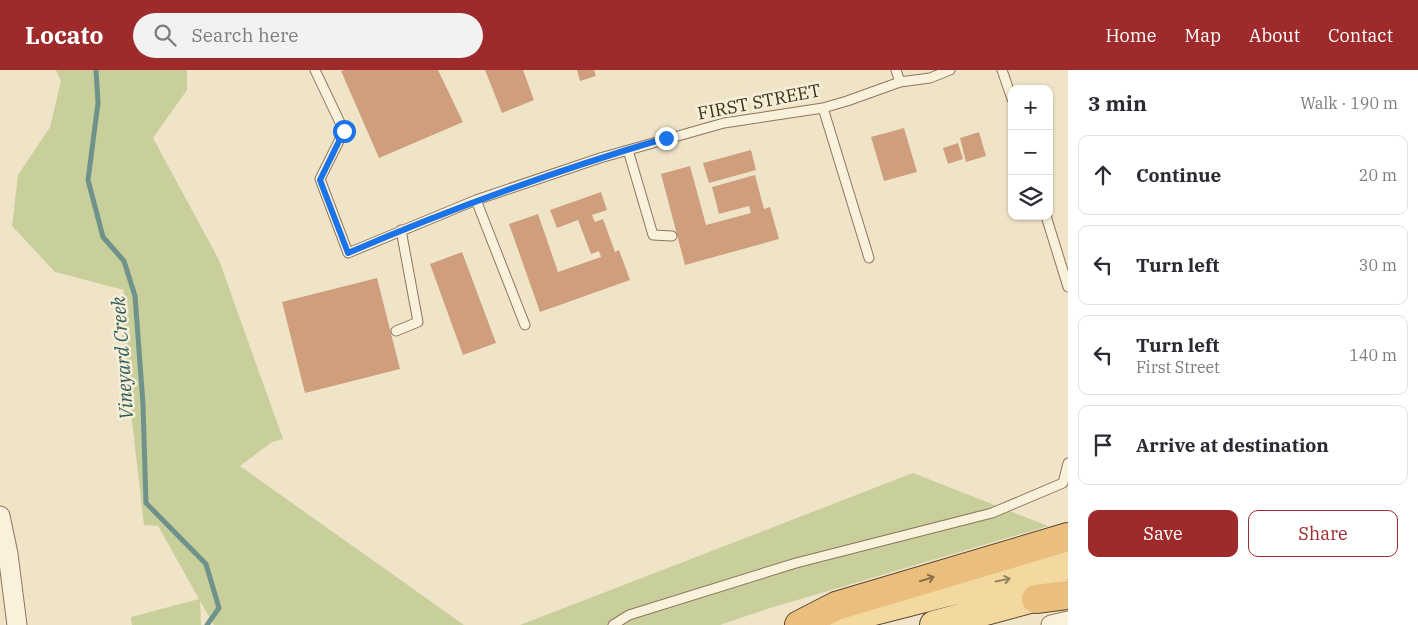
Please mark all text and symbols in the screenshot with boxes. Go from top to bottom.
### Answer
search box [133,13,483,58]
text: Locato [25,19,103,51]
icon: search [151,21,179,49]
text: Search here [191,23,299,47]
text: Home [1105,24,1157,47]
text: Map [1185,24,1221,47]
text: About [1249,24,1300,47]
text: Contact [1328,24,1393,47]
street label: FIRST STREET [695,78,823,125]
map controls [1008,85,1053,220]
button: + [1008,85,1053,130]
text: 3 min [1088,89,1147,117]
text: Walk · 190 m [1300,93,1398,113]
route start [333,120,356,143]
route end [655,127,678,150]
button: − [1008,130,1053,175]
icon: ahead [1089,161,1117,189]
text: Continue [1136,163,1221,187]
text: 20 m [1359,165,1397,185]
button: layers [1008,175,1053,220]
icon: left [1089,251,1117,279]
text: Turn left [1136,253,1219,277]
text: 30 m [1359,255,1397,275]
water label: Vineyard Creek [106,295,138,421]
text: Turn left [1136,333,1219,357]
icon: left [1089,341,1117,369]
text: 140 m [1349,345,1397,365]
text: First Street [1136,357,1220,377]
icon: arrive [1089,431,1117,459]
text: Arrive at destination [1136,433,1329,457]
button: Save [1088,510,1238,557]
button: Share [1248,510,1398,557]
one-way arrow [919,573,935,583]
one-way arrow [995,575,1011,584]

